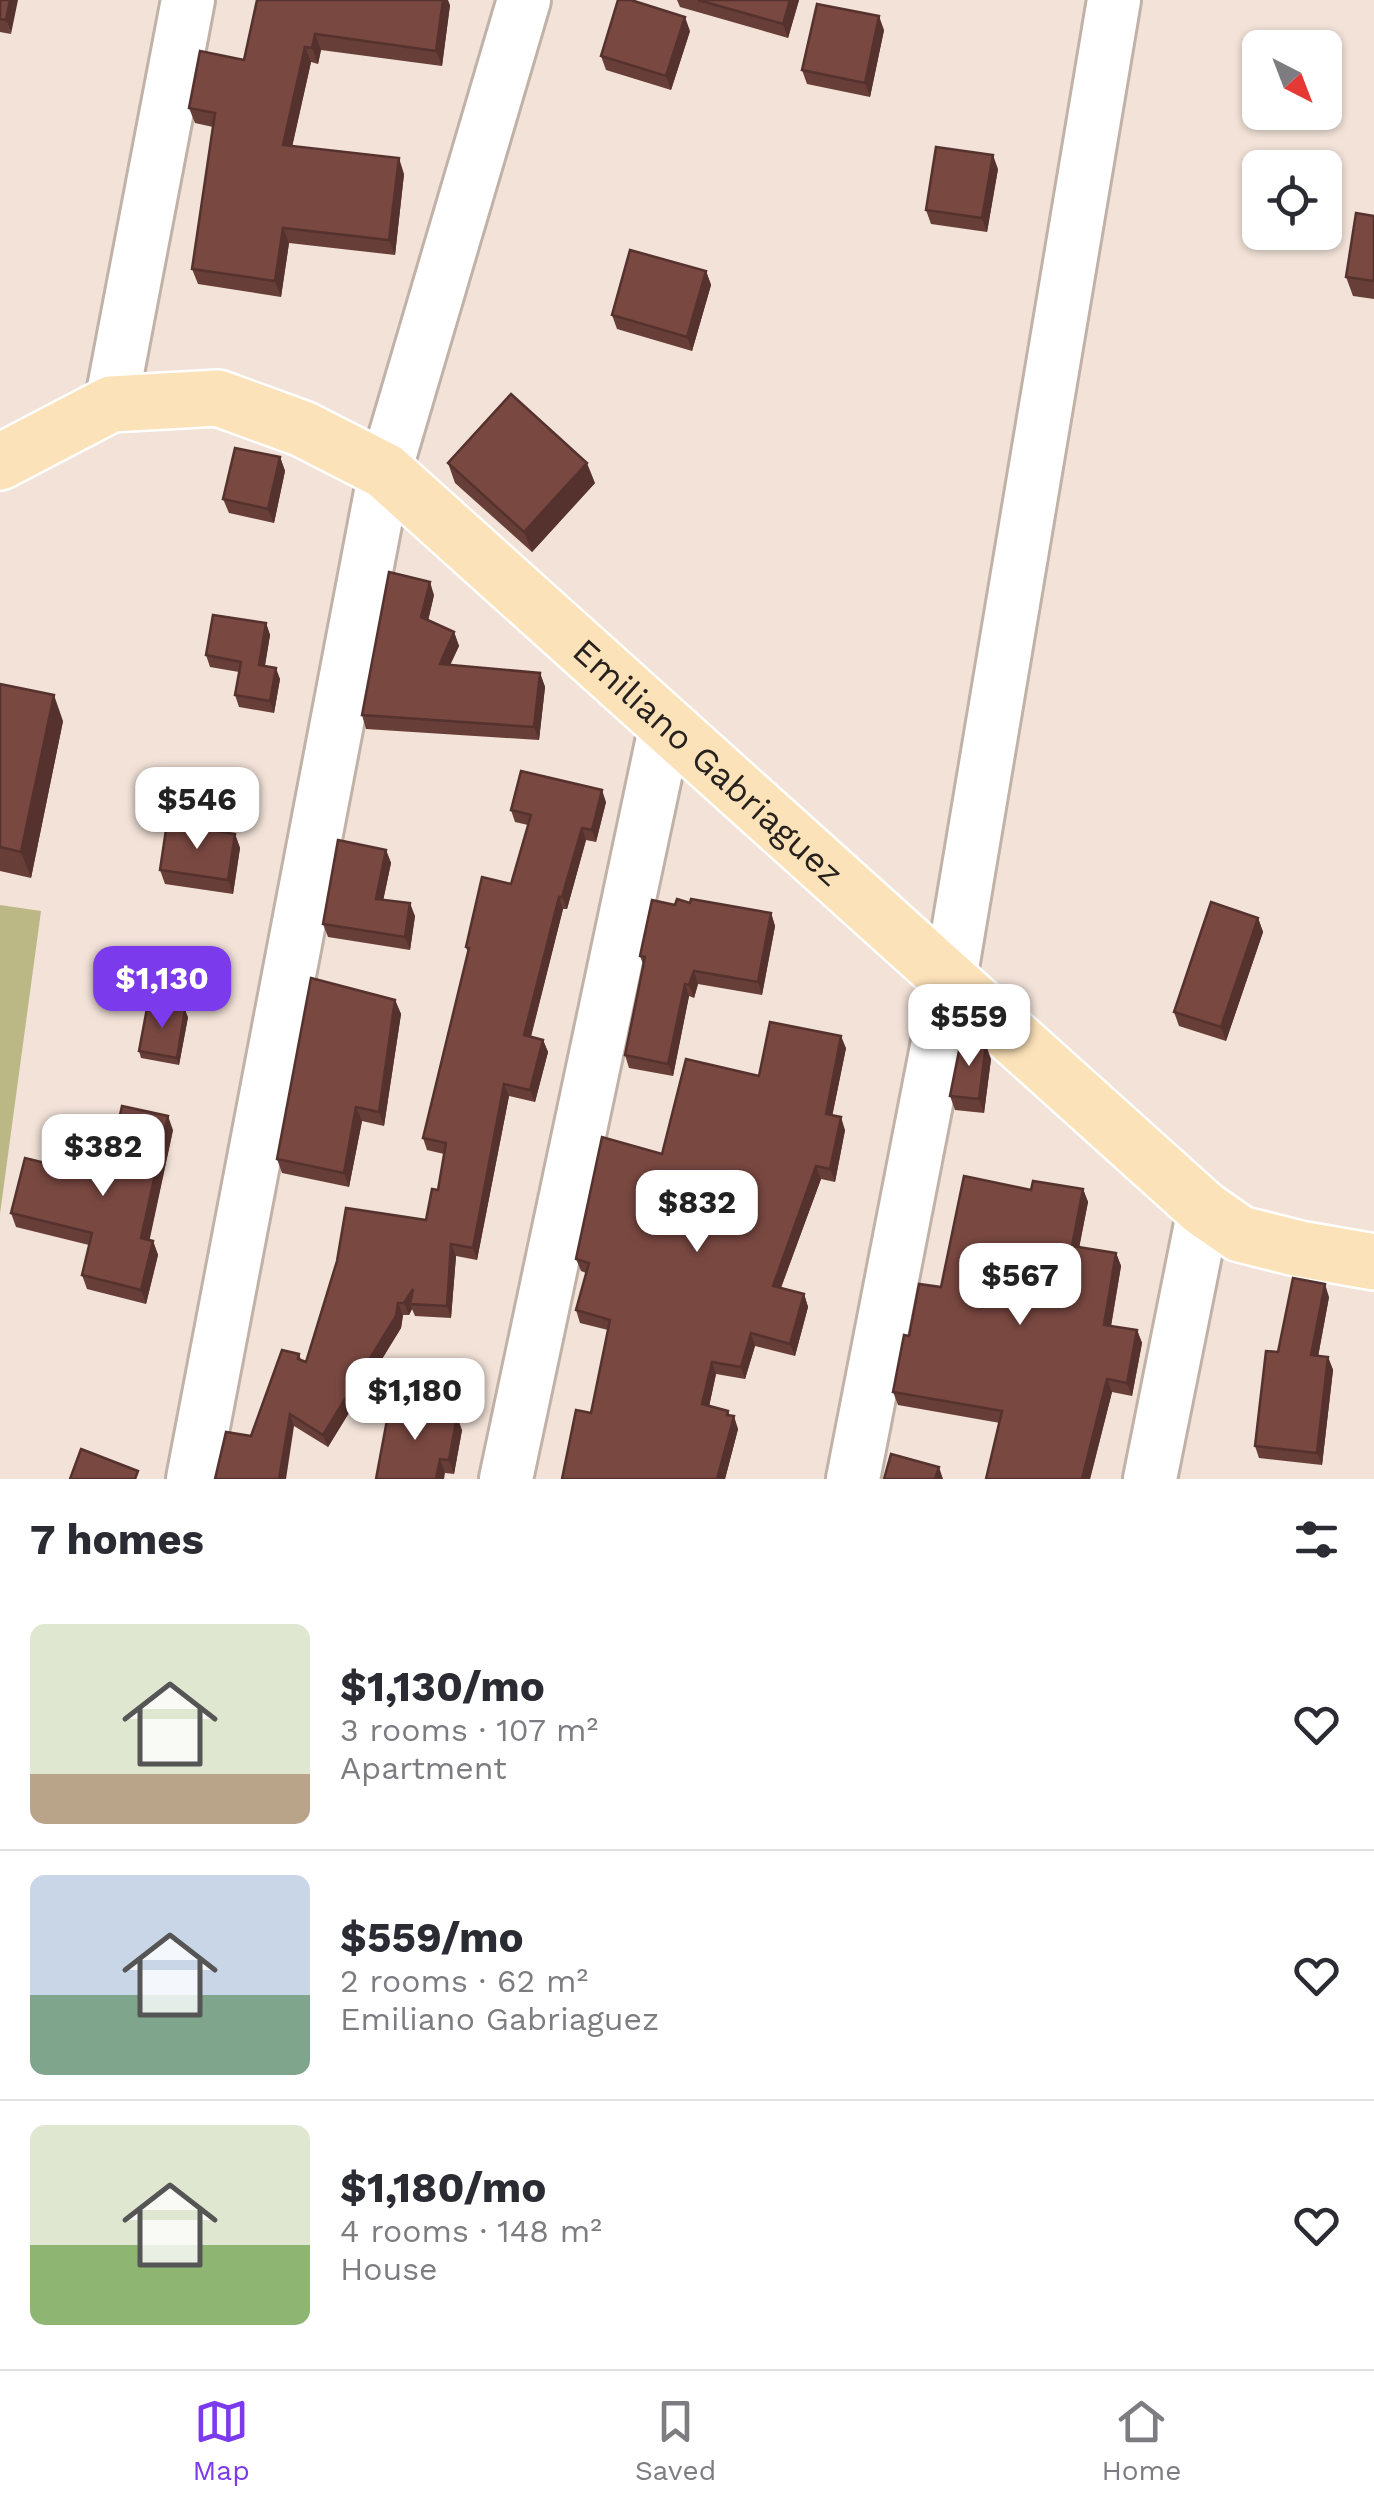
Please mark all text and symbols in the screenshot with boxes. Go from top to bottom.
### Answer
north arrow [1242,30,1342,130]
map controls [1242,30,1342,250]
button: locate [1242,150,1342,250]
street label: Emiliano Gabriaguez [564,630,852,895]
pin: $546 [138,767,256,852]
text: $546 [157,780,237,818]
pin: $1,130 [81,946,243,1031]
text: $1,130 [115,959,209,997]
pin: $559 [910,984,1028,1069]
text: $559 [930,997,1008,1035]
pin: $382 [44,1114,162,1199]
text: $382 [64,1127,142,1165]
pin: $832 [638,1170,756,1255]
text: $832 [658,1183,736,1221]
pin: $567 [961,1243,1079,1328]
text: $567 [981,1256,1059,1294]
pin: $1,180 [334,1358,496,1443]
text: $1,180 [368,1371,462,1409]
icon: filters [1289,1512,1344,1567]
text: 7 homes [30,1515,204,1564]
text: $1,130/mo [340,1662,545,1711]
icon: home [110,1664,230,1784]
icon: heart [1289,1697,1344,1752]
text: 3 rooms · 107 m² [340,1711,598,1749]
text: Apartment [340,1749,507,1787]
text: $559/mo [340,1913,524,1962]
icon: home [110,1915,230,2035]
icon: heart [1289,1948,1344,2003]
text: 2 rooms · 62 m² [340,1962,588,2000]
text: Emiliano Gabriaguez [340,2000,659,2038]
text: $1,180/mo [340,2163,546,2212]
icon: home [110,2165,230,2285]
icon: heart [1289,2198,1344,2253]
text: 4 rooms · 148 m² [340,2212,602,2250]
text: House [340,2250,438,2288]
tab: Map [193,2394,250,2487]
tab: Saved [635,2394,716,2487]
tab: Home [1101,2394,1181,2487]

